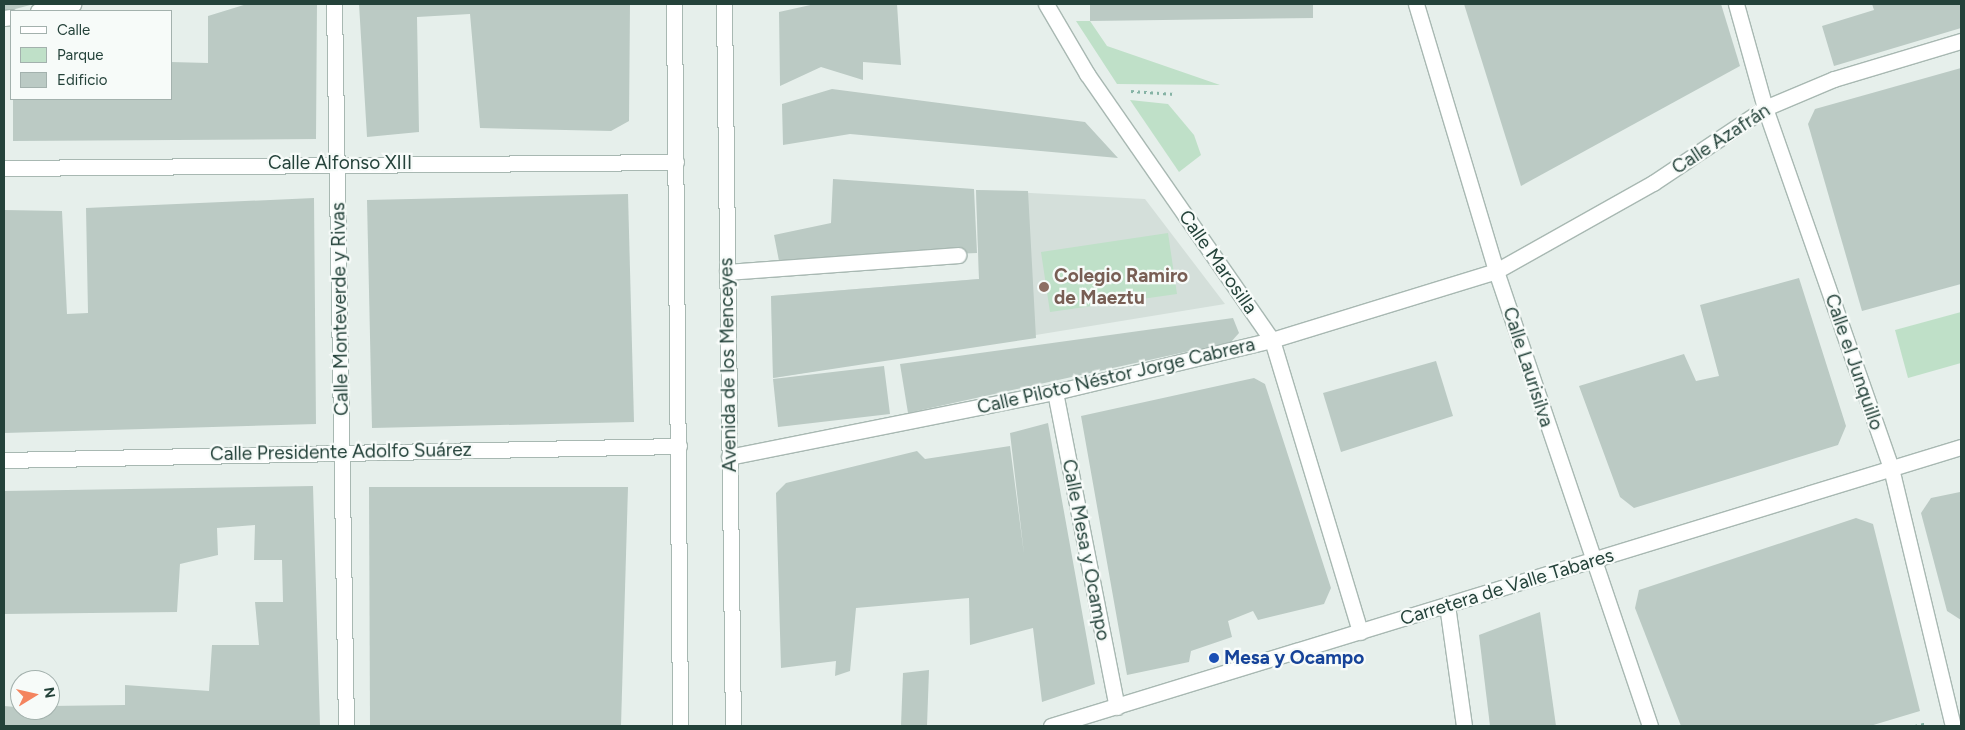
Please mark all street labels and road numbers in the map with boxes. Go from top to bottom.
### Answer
street label: Calle Azafrán [1668,99,1774,179]
street label: Calle Alfonso XIII [268,152,412,174]
street label: Calle Monteverde y Rivas [327,202,353,416]
street label: Calle Marosilla [1174,206,1262,318]
street label: Avenida de los Menceyes [715,258,741,472]
street label: Calle el Junquillo [1820,291,1888,433]
street label: Calle Laurisilva [1498,304,1558,430]
street label: Calle Piloto Néstor Jorge Cabrera [975,333,1257,419]
street label: Calle Presidente Adolfo Suárez [210,438,472,466]
street label: Calle Mesa y Ocampo [1057,457,1115,643]
street label: Carretera de Valle Tabares [1397,544,1617,630]

